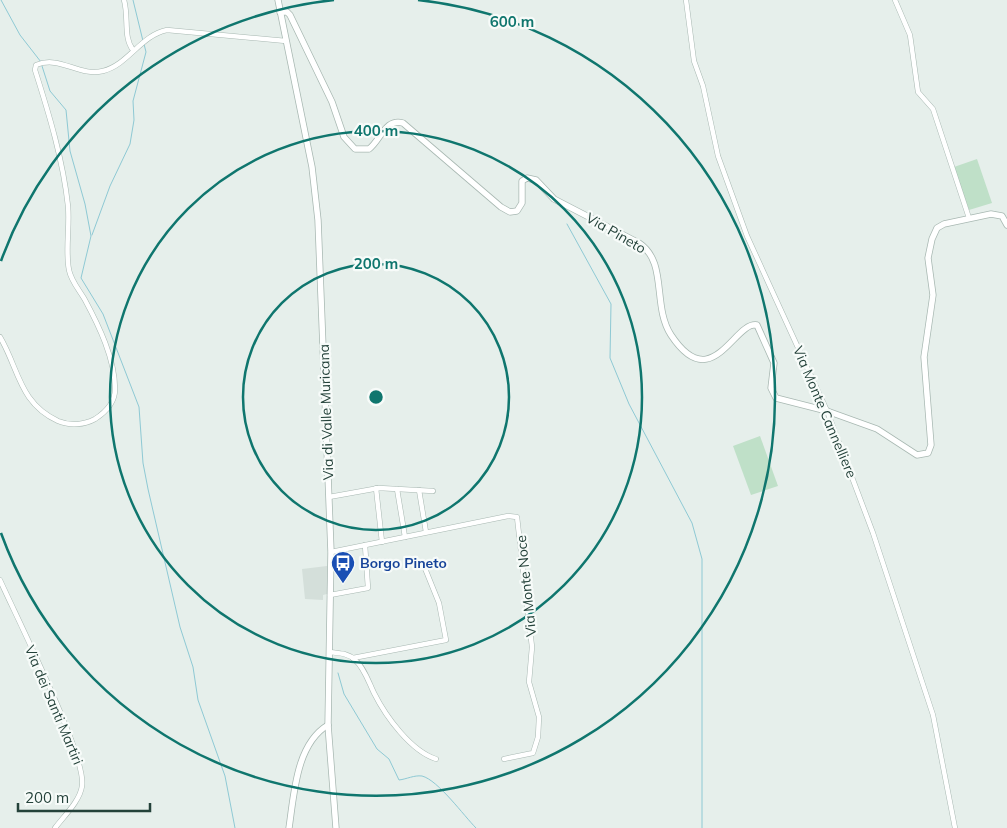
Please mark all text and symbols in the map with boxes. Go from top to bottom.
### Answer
text: 600 m [490,12,534,31]
text: 400 m [354,121,398,140]
street label: Via Pineto [583,209,649,257]
text: 200 m [354,254,398,273]
street label: Via Monte Cannelliere [789,343,861,481]
street label: Via di Valle Muricana [315,344,337,480]
centre of rings [367,388,385,406]
street label: Via Monte Noce [512,534,540,638]
bus stop icon: Borgo Pineto [330,550,356,584]
place label: Borgo Pineto [360,554,447,572]
street label: Via dei Santi Martiri [21,643,87,767]
scale bar [18,780,150,812]
text: 200 m [25,788,69,807]

